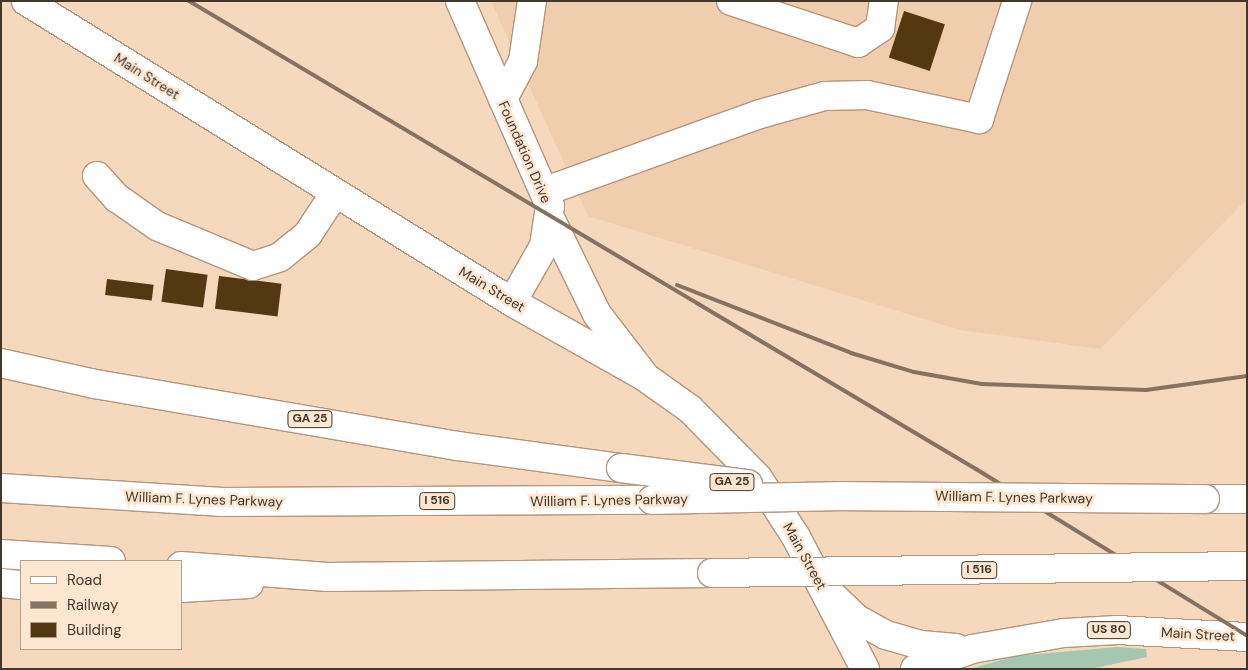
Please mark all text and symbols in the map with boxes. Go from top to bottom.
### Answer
street label: Main Street [111,49,183,103]
street label: Foundation Drive [495,98,555,206]
street label: Main Street [456,263,528,315]
road number: GA 25 [286,409,334,428]
road number: GA 25 [708,472,756,492]
street label: William F. Lynes Parkway [935,487,1093,507]
street label: William F. Lynes Parkway [125,488,283,510]
street label: William F. Lynes Parkway [530,490,688,510]
road number: I 516 [418,492,456,511]
street label: Main Street [780,519,830,593]
legend [20,560,182,650]
road number: I 516 [960,560,998,580]
text: Road [67,570,102,590]
text: Railway [67,595,118,615]
text: Building [67,620,122,640]
road number: US 80 [1086,620,1132,640]
street label: Main Street [1161,624,1235,644]

